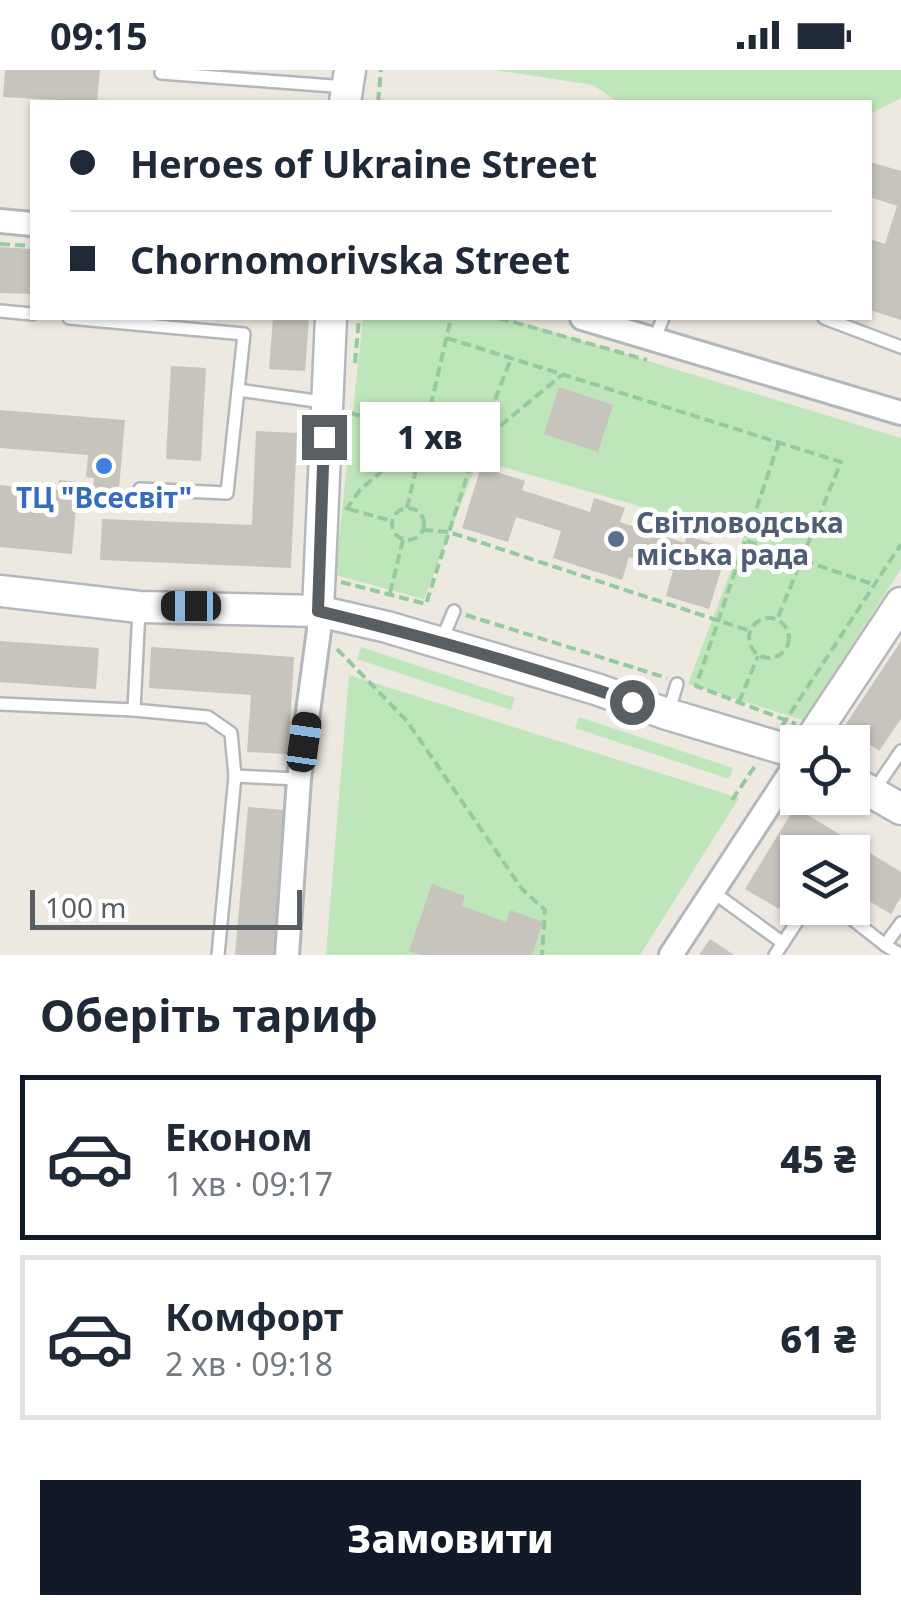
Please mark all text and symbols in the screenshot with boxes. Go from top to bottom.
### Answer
text: 09:15 [50,9,148,61]
text: Heroes of Ukraine Street [130,137,597,189]
text: Chornomorivska Street [130,233,570,285]
callout: 1 хв [359,402,499,472]
route end [302,415,347,460]
text: 1 хв [397,415,463,458]
marker: ТЦ "Всесвіт" [93,455,115,477]
place label: ТЦ "Всесвіт" [16,478,192,516]
place label: Світловодська міська рада [636,503,844,573]
marker: Світловодська міська рада [605,528,627,550]
car [161,591,221,621]
route start [610,680,655,725]
car [285,710,323,774]
map controls [780,725,870,925]
button: locate [780,725,870,815]
button: layers [780,835,870,925]
scale bar [30,885,302,930]
text: 100 m [45,888,127,926]
text: Оберіть тариф [40,984,378,1045]
text: Економ [165,1110,313,1162]
icon: car [45,1113,135,1203]
text: 45 ₴ [780,1132,856,1184]
text: 1 хв · 09:17 [165,1162,333,1205]
text: Комфорт [165,1290,343,1342]
icon: car [45,1293,135,1383]
text: 61 ₴ [780,1312,856,1364]
text: 2 хв · 09:18 [165,1342,333,1385]
button: Замовити [40,1480,861,1595]

